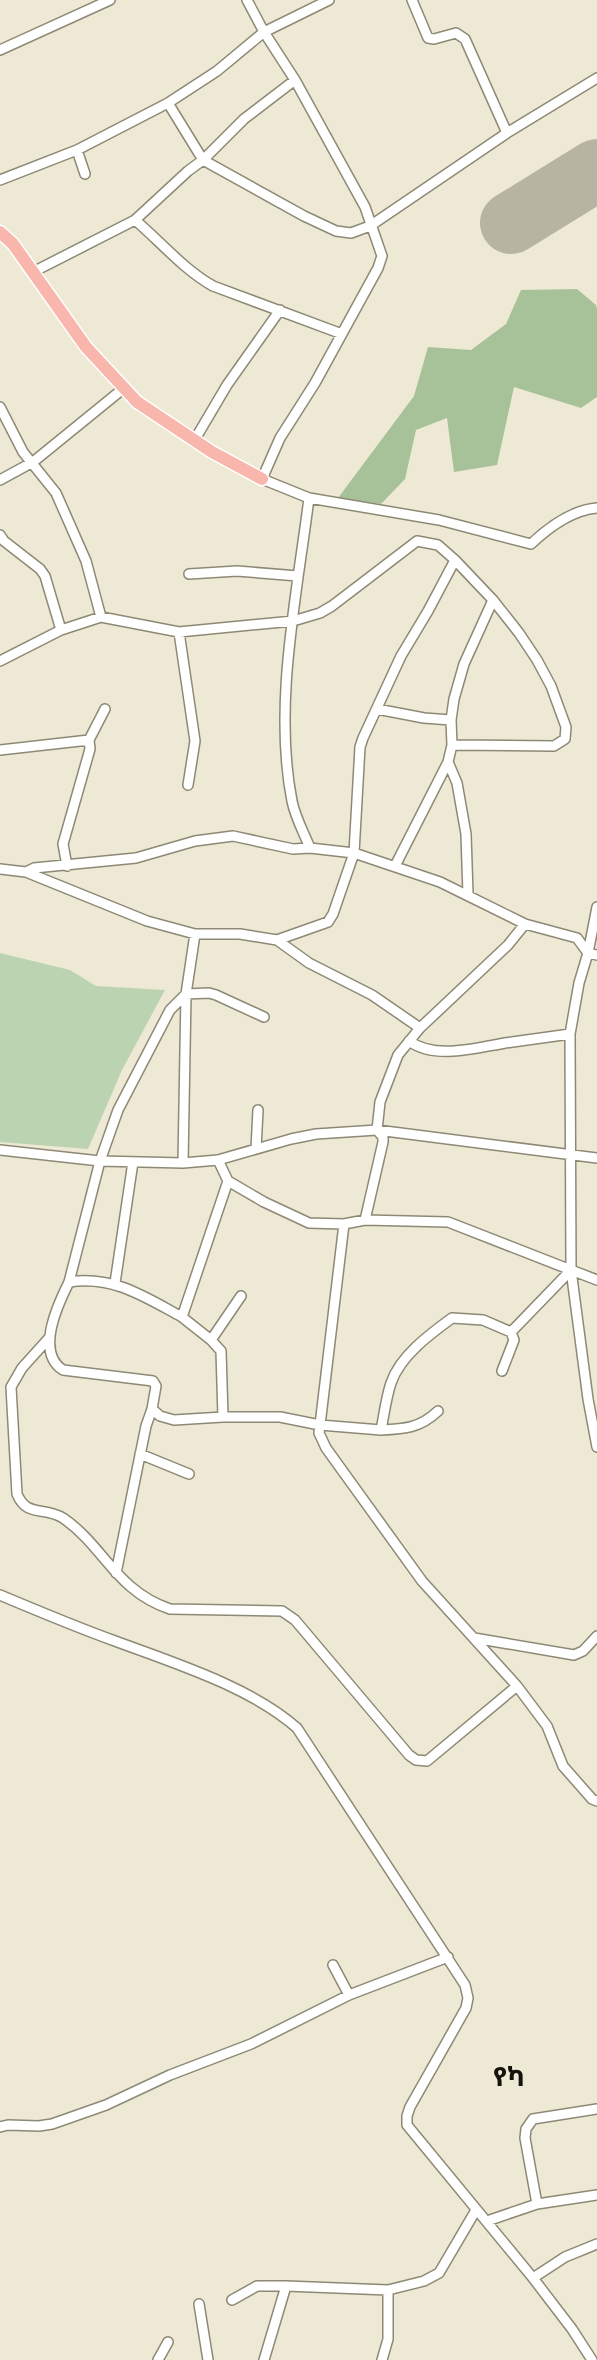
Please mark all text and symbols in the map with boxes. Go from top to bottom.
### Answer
district label: የካ [493,2059,525,2092]

